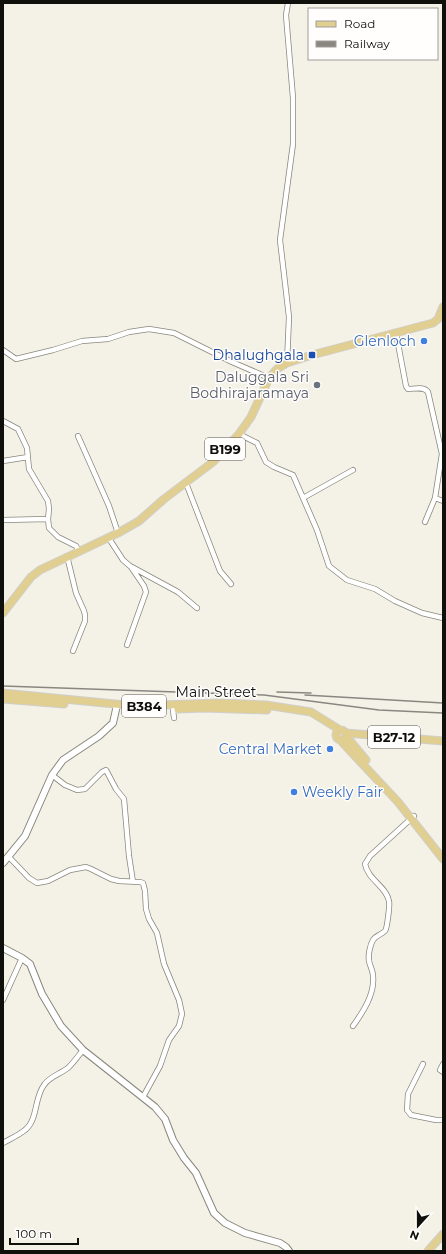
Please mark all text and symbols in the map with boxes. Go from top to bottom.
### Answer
legend [308,8,438,60]
text: Road [344,16,375,31]
text: Railway [344,36,390,51]
place label: Glenloch [354,332,416,350]
marker: Glenloch [419,336,429,346]
place label: Dhalughgala [213,346,304,364]
marker: Dhalughgala [307,350,317,360]
place label: Daluggala Sri Bodhirajaramaya [190,368,309,402]
marker: Daluggala Sri Bodhirajaramaya [312,380,322,390]
road number: B199 [205,438,245,460]
street label: Main Street [176,683,257,701]
road number: B384 [122,695,166,717]
road number: B27-12 [368,726,420,748]
place label: Central Market [219,740,322,758]
marker: Central Market [325,744,335,754]
place label: Weekly Fair [302,783,384,801]
marker: Weekly Fair [289,787,299,797]
north arrow [398,1206,438,1246]
scale bar [10,1220,78,1246]
text: 100 m [16,1226,52,1241]
text: N [408,1227,421,1243]

